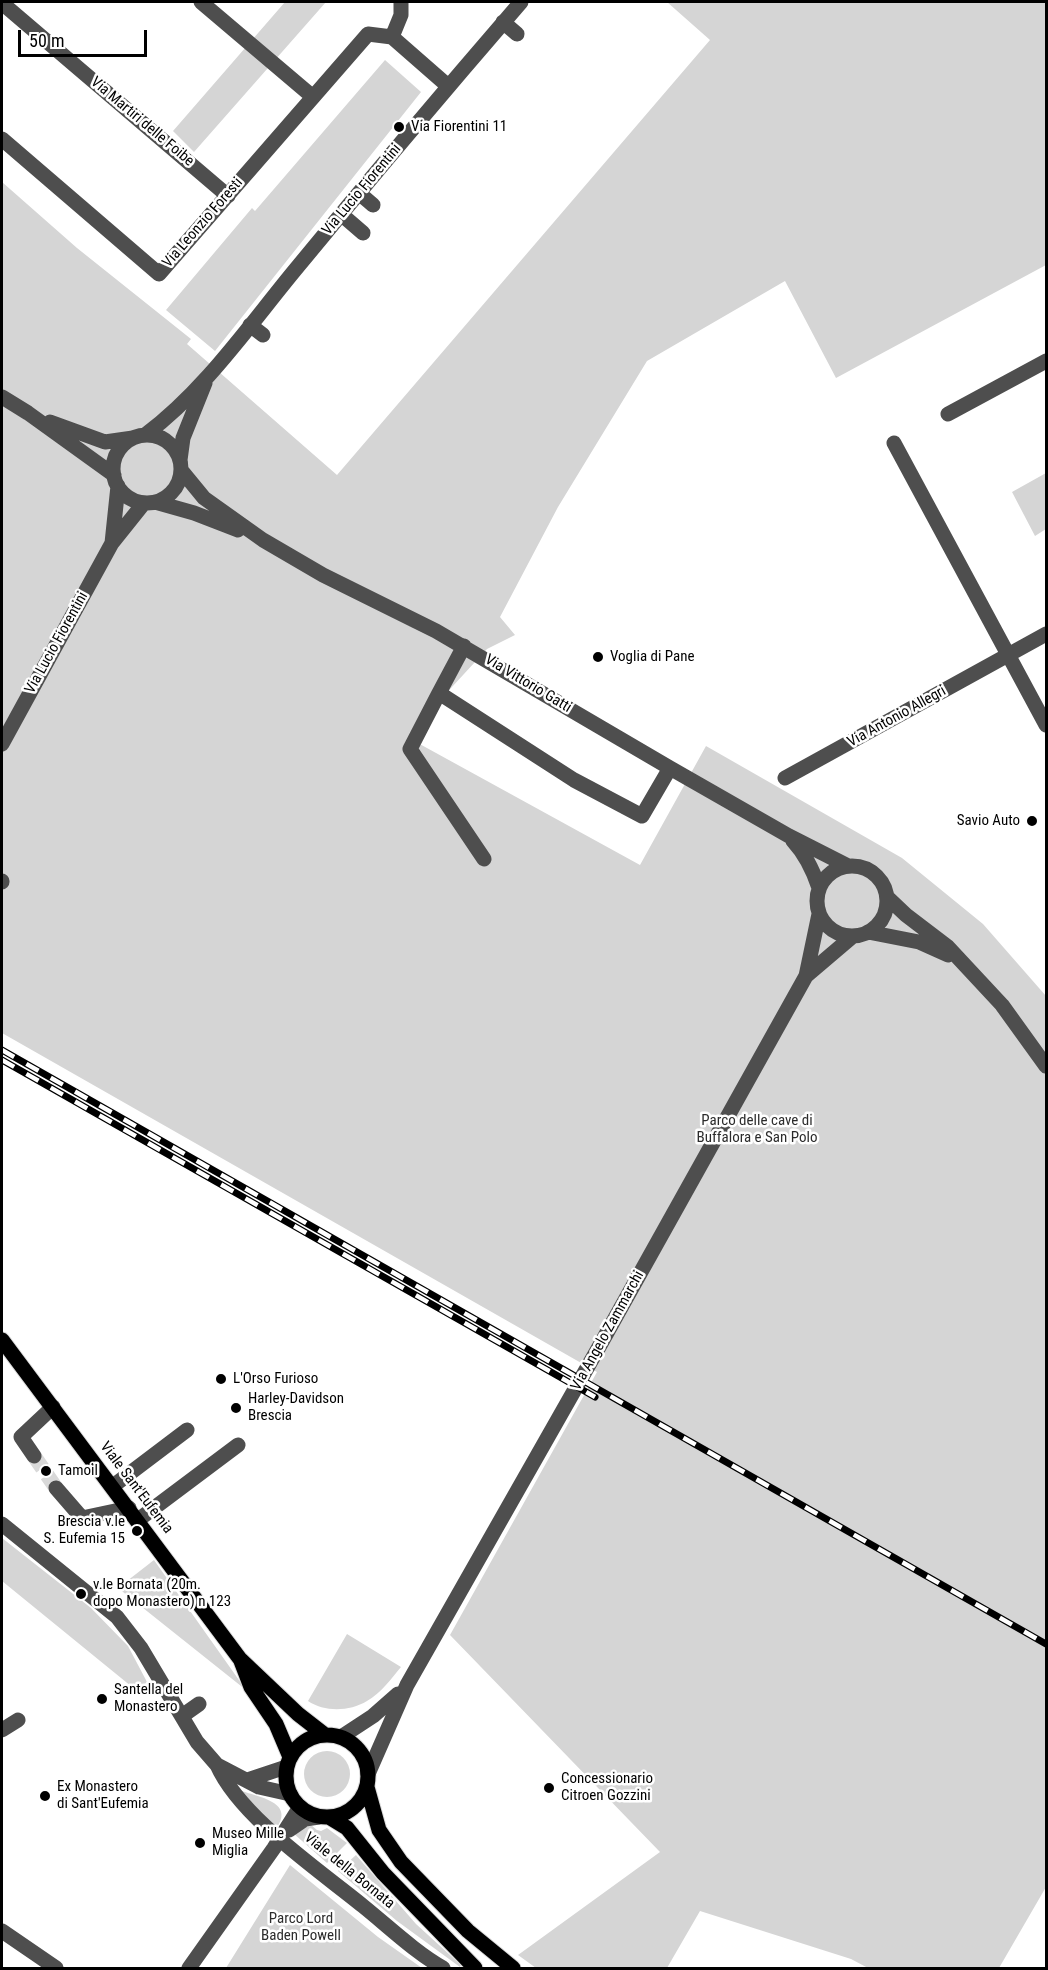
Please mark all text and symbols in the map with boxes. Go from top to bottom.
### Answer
scale bar [21,18,150,56]
text: 50 m [29,30,64,51]
street label: Via Martiri delle Foibe [87,73,197,171]
place label: Via Fiorentini 11 [411,118,507,136]
marker: Via Fiorentini 11 [392,120,406,134]
street label: Via Lucio Fiorentini [319,141,405,239]
street label: Via Leonzio Foresti [159,174,247,272]
street label: Via Lucio Fiorentini [22,589,92,697]
place label: Voglia di Pane [610,648,695,666]
marker: Voglia di Pane [591,650,605,664]
street label: Via Vittorio Gatti [481,651,575,717]
street label: Via Antonio Allegri [845,682,949,752]
place label: Savio Auto [957,812,1020,830]
marker: Savio Auto [1025,814,1039,828]
park label: Parco delle cave di Buffalora e San Polo [697,1112,817,1147]
street label: Via Angelo Zammarchi [568,1268,648,1394]
place label: L'Orso Furioso [233,1370,318,1388]
marker: L'Orso Furioso [214,1372,228,1386]
place label: Harley-Davidson Brescia [248,1390,344,1425]
marker: Harley-Davidson Brescia [229,1401,243,1415]
street label: Viale Sant'Eufemia [96,1439,176,1537]
place label: Tamoil [58,1462,98,1480]
marker: Tamoil [39,1464,53,1478]
place label: Brescia v.le S. Eufemia 15 [43,1513,125,1548]
marker: Brescia v.le S. Eufemia 15 [130,1524,144,1538]
place label: v.le Bornata (20m. dopo Monastero) n 123 [93,1576,231,1611]
marker: v.le Bornata (20m. dopo Monastero) n 123 [74,1587,88,1601]
place label: Santella del Monastero [114,1681,183,1716]
marker: Santella del Monastero [95,1692,109,1706]
place label: Concessionario Citroen Gozzini [561,1770,653,1805]
place label: Ex Monastero di Sant'Eufemia [57,1778,149,1813]
marker: Concessionario Citroen Gozzini [542,1781,556,1795]
marker: Ex Monastero di Sant'Eufemia [38,1789,52,1803]
place label: Museo Mille Miglia [212,1825,284,1860]
street label: Viale della Bornata [300,1829,398,1913]
marker: Museo Mille Miglia [193,1836,207,1850]
park label: Parco Lord Baden Powell [261,1910,341,1945]

